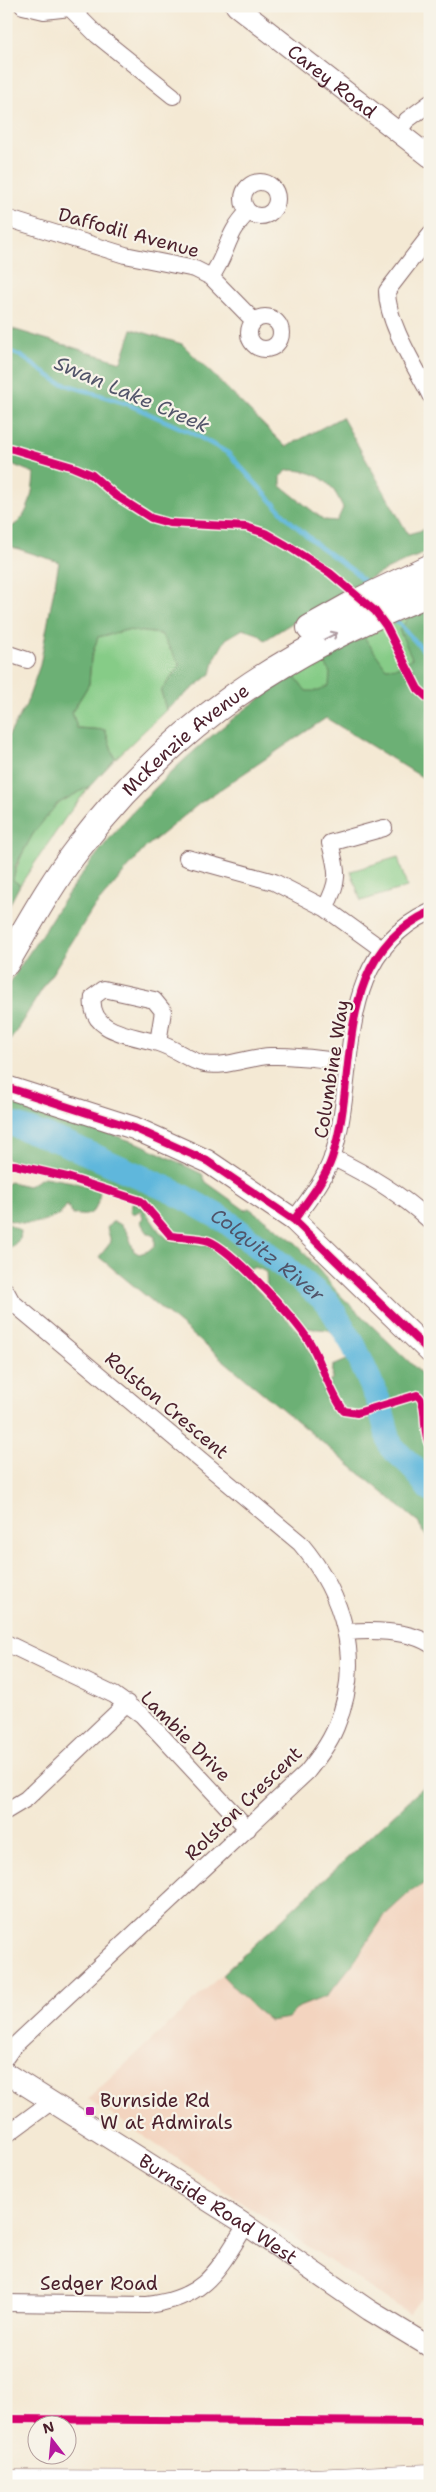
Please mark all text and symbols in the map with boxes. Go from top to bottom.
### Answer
street label: Carey Road [282,39,382,124]
street label: Daffodil Avenue [56,202,202,263]
water label: Swan Lake Creek [51,350,214,439]
one-way arrow [324,631,339,641]
street label: McKenzie Avenue [116,678,254,801]
street label: Columbine Way [308,998,355,1140]
water label: Colquitz River [206,1202,330,1308]
street label: Rolston Crescent [100,1346,234,1465]
street label: Lambie Drive [135,1686,236,1787]
street label: Rolston Crescent [179,1741,307,1866]
place label: Burnside Rd W at Admirals [100,2088,233,2135]
marker: Burnside Rd W at Admirals [84,2105,96,2117]
street label: Burnside Road West [134,2148,302,2270]
street label: Sedger Road [40,2271,158,2296]
north arrow [28,2414,78,2464]
text: N [41,2417,56,2438]

